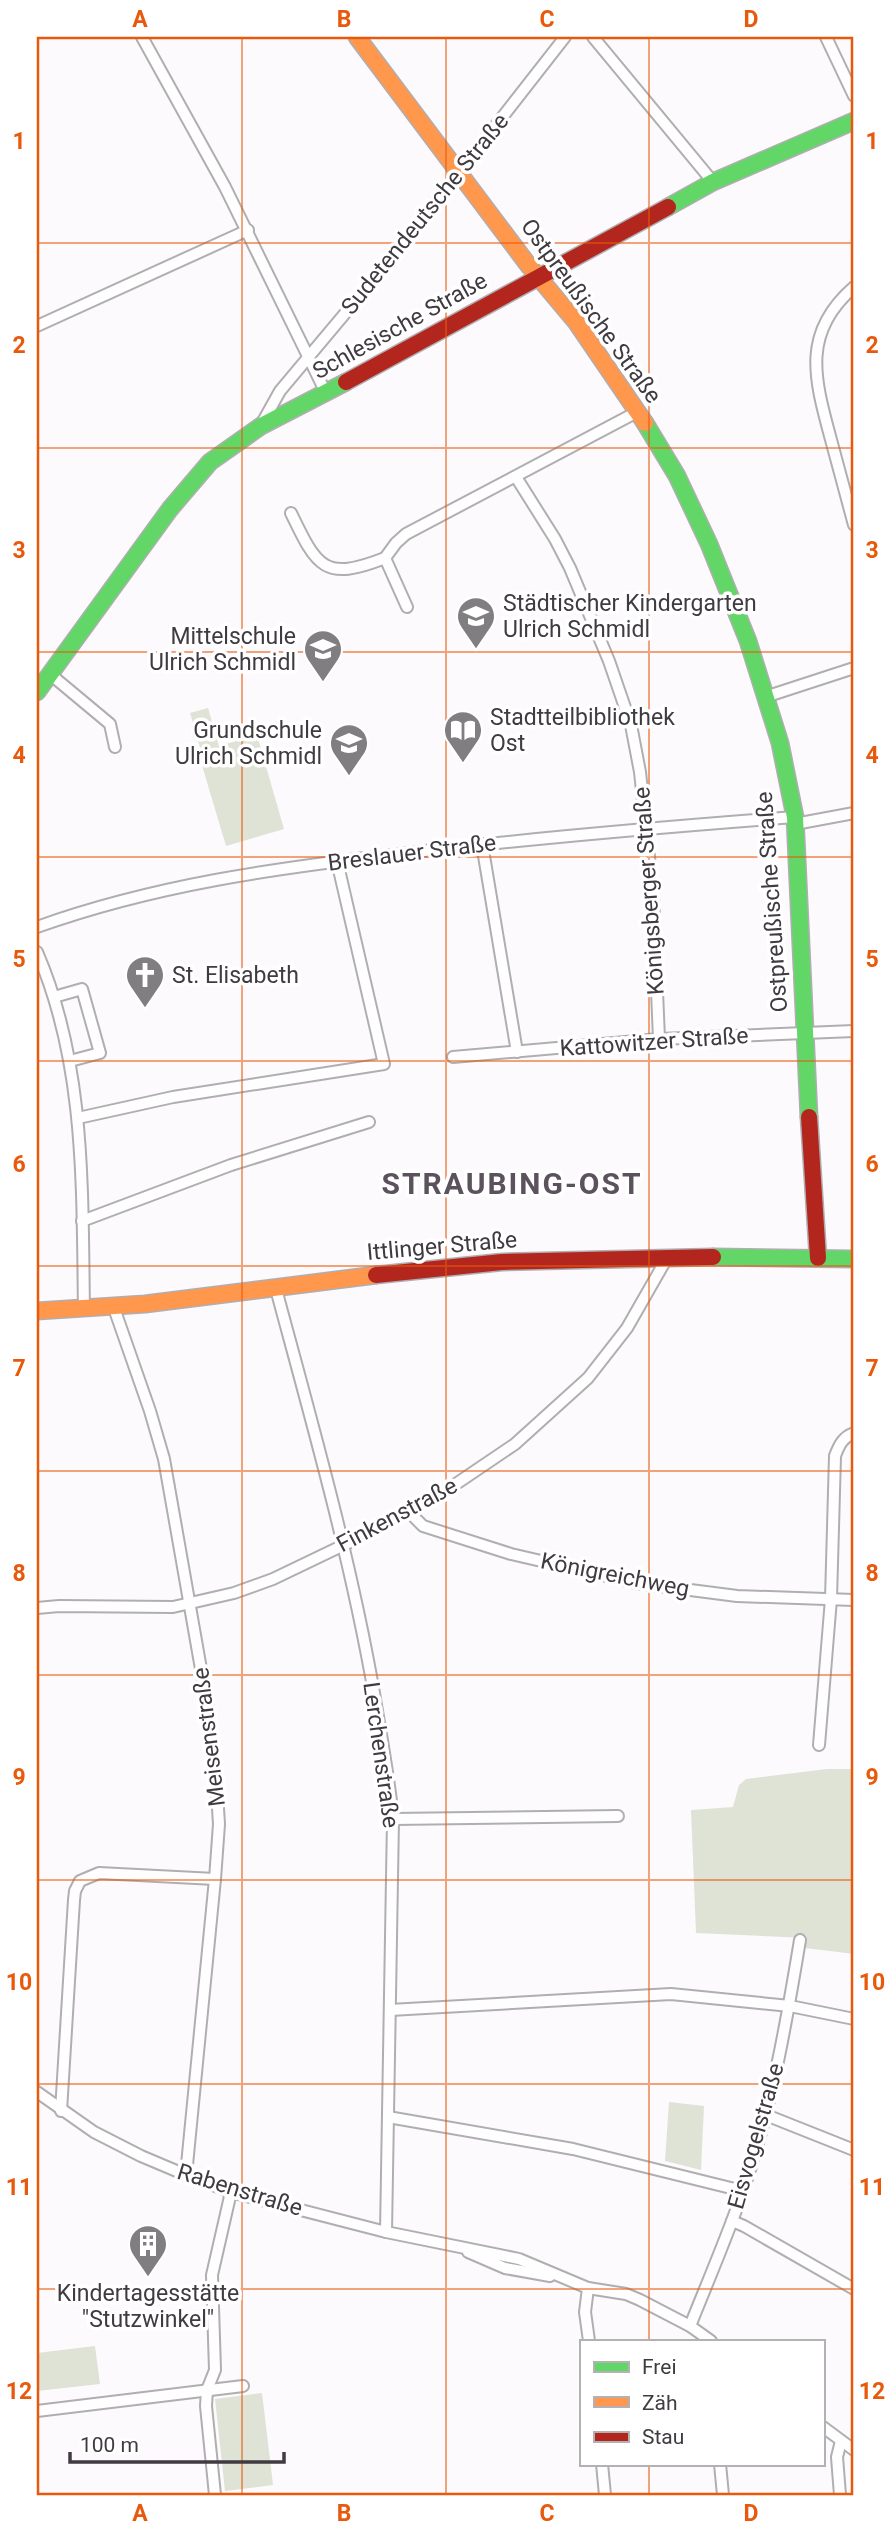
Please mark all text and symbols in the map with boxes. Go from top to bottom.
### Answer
text: A [132,6,148,33]
text: B [337,6,351,33]
text: C [539,6,555,33]
text: D [744,6,758,33]
street label: Sudetendeutsche Straße [336,108,514,320]
text: 1 [12,128,26,155]
text: 1 [865,128,879,155]
street label: Ostpreußische Straße [515,214,667,408]
street label: Schlesische Straße [308,267,492,385]
text: 2 [12,332,26,359]
text: 2 [865,332,879,359]
text: 3 [12,537,26,564]
text: 3 [865,537,879,564]
place label: Städtischer Kindergarten Ulrich Schmidl [503,590,757,643]
school or university icon: Städtischer Kindergarten Ulrich Schmidl [455,595,497,650]
place label: Mittelschule Ulrich Schmidl [149,623,296,676]
school or university icon: Mittelschule Ulrich Schmidl [302,628,344,683]
place label: Stadtteilbibliothek Ost [490,704,675,757]
library icon: Stadtteilbibliothek Ost [442,709,484,764]
place label: Grundschule Ulrich Schmidl [175,717,322,770]
school or university icon: Grundschule Ulrich Schmidl [328,722,370,777]
text: 4 [12,742,26,769]
text: 4 [865,742,879,769]
street label: Königsberger Straße [628,786,670,996]
street label: Ostpreußische Straße [751,791,793,1013]
street label: Breslauer Straße [326,829,498,877]
text: 5 [12,946,26,973]
text: 5 [865,946,879,973]
church icon: St. Elisabeth [124,954,166,1009]
place label: St. Elisabeth [172,962,299,989]
street label: Kattowitzer Straße [559,1022,749,1062]
text: 6 [12,1151,26,1178]
text: 6 [865,1151,879,1178]
district label: STRAUBING-OST [381,1166,643,1201]
street label: Ittlinger Straße [366,1226,518,1266]
text: 7 [12,1355,26,1382]
text: 7 [865,1355,879,1382]
street label: Finkenstraße [332,1472,462,1558]
street label: Königreichweg [538,1547,692,1603]
text: 8 [12,1560,26,1587]
text: 8 [865,1560,879,1587]
street label: Meisenstraße [187,1666,231,1808]
street label: Lerchenstraße [357,1680,405,1830]
text: 9 [12,1764,26,1791]
text: 9 [865,1764,879,1791]
text: 10 [6,1969,32,1996]
text: 10 [859,1969,885,1996]
street label: Eisvogelstraße [722,2060,790,2212]
street label: Rabenstraße [174,2158,306,2222]
text: 11 [6,2174,32,2201]
text: 11 [859,2174,885,2201]
building icon: Kindertagesstätte "Stutzwinkel" [127,2223,169,2278]
place label: Kindertagesstätte "Stutzwinkel" [57,2280,239,2333]
legend [580,2340,824,2466]
text: Frei [642,2355,677,2379]
text: 12 [6,2378,32,2405]
text: 12 [859,2378,885,2405]
text: Zäh [642,2391,678,2415]
scale bar [70,2420,284,2464]
text: Stau [642,2425,684,2449]
text: 100 m [80,2433,139,2457]
text: A [132,2500,148,2527]
text: B [337,2500,351,2527]
text: C [539,2500,555,2527]
text: D [744,2500,758,2527]

